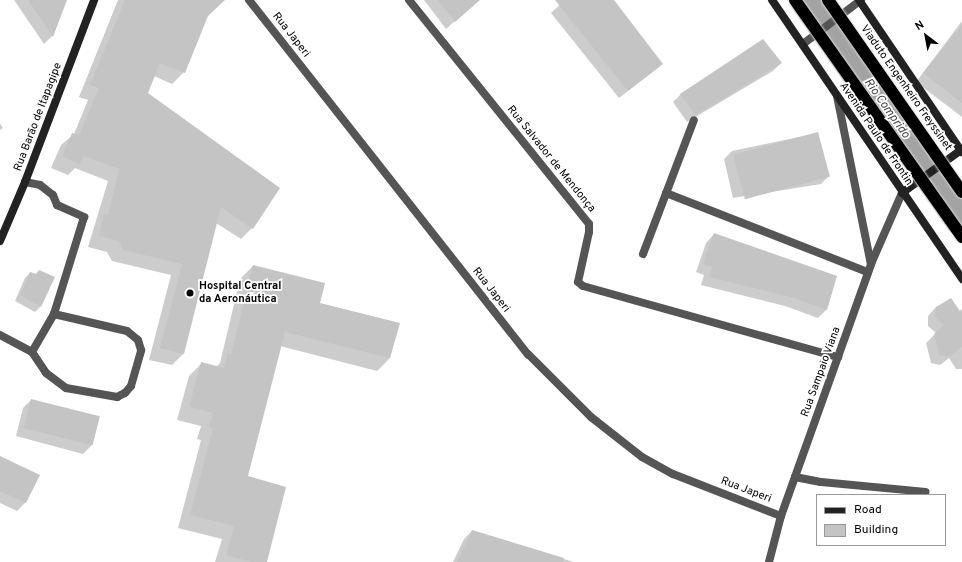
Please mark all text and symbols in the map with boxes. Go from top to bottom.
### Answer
street label: Rua Japeri [269,10,313,60]
north arrow [906,16,946,56]
text: N [913,18,927,34]
street label: Viaduto Engenheiro Freyssinet [858,23,954,153]
street label: Rua Barão de Itapagipe [11,61,65,173]
water label: Rio Comprido [860,76,912,142]
street label: Avenida Paulo de Frontin [837,80,915,188]
street label: Rua Salvador de Mendonça [504,103,598,215]
street label: Rua Japeri [469,265,513,315]
place label: Hospital Central da Aeronáutica [199,280,281,306]
marker: Hospital Central da Aeronáutica [184,287,196,299]
street label: Rua Sampaio Viana [798,325,844,419]
street label: Rua Japeri [719,474,773,506]
legend [816,494,946,546]
text: Road [854,502,882,518]
text: Building [854,522,898,538]

